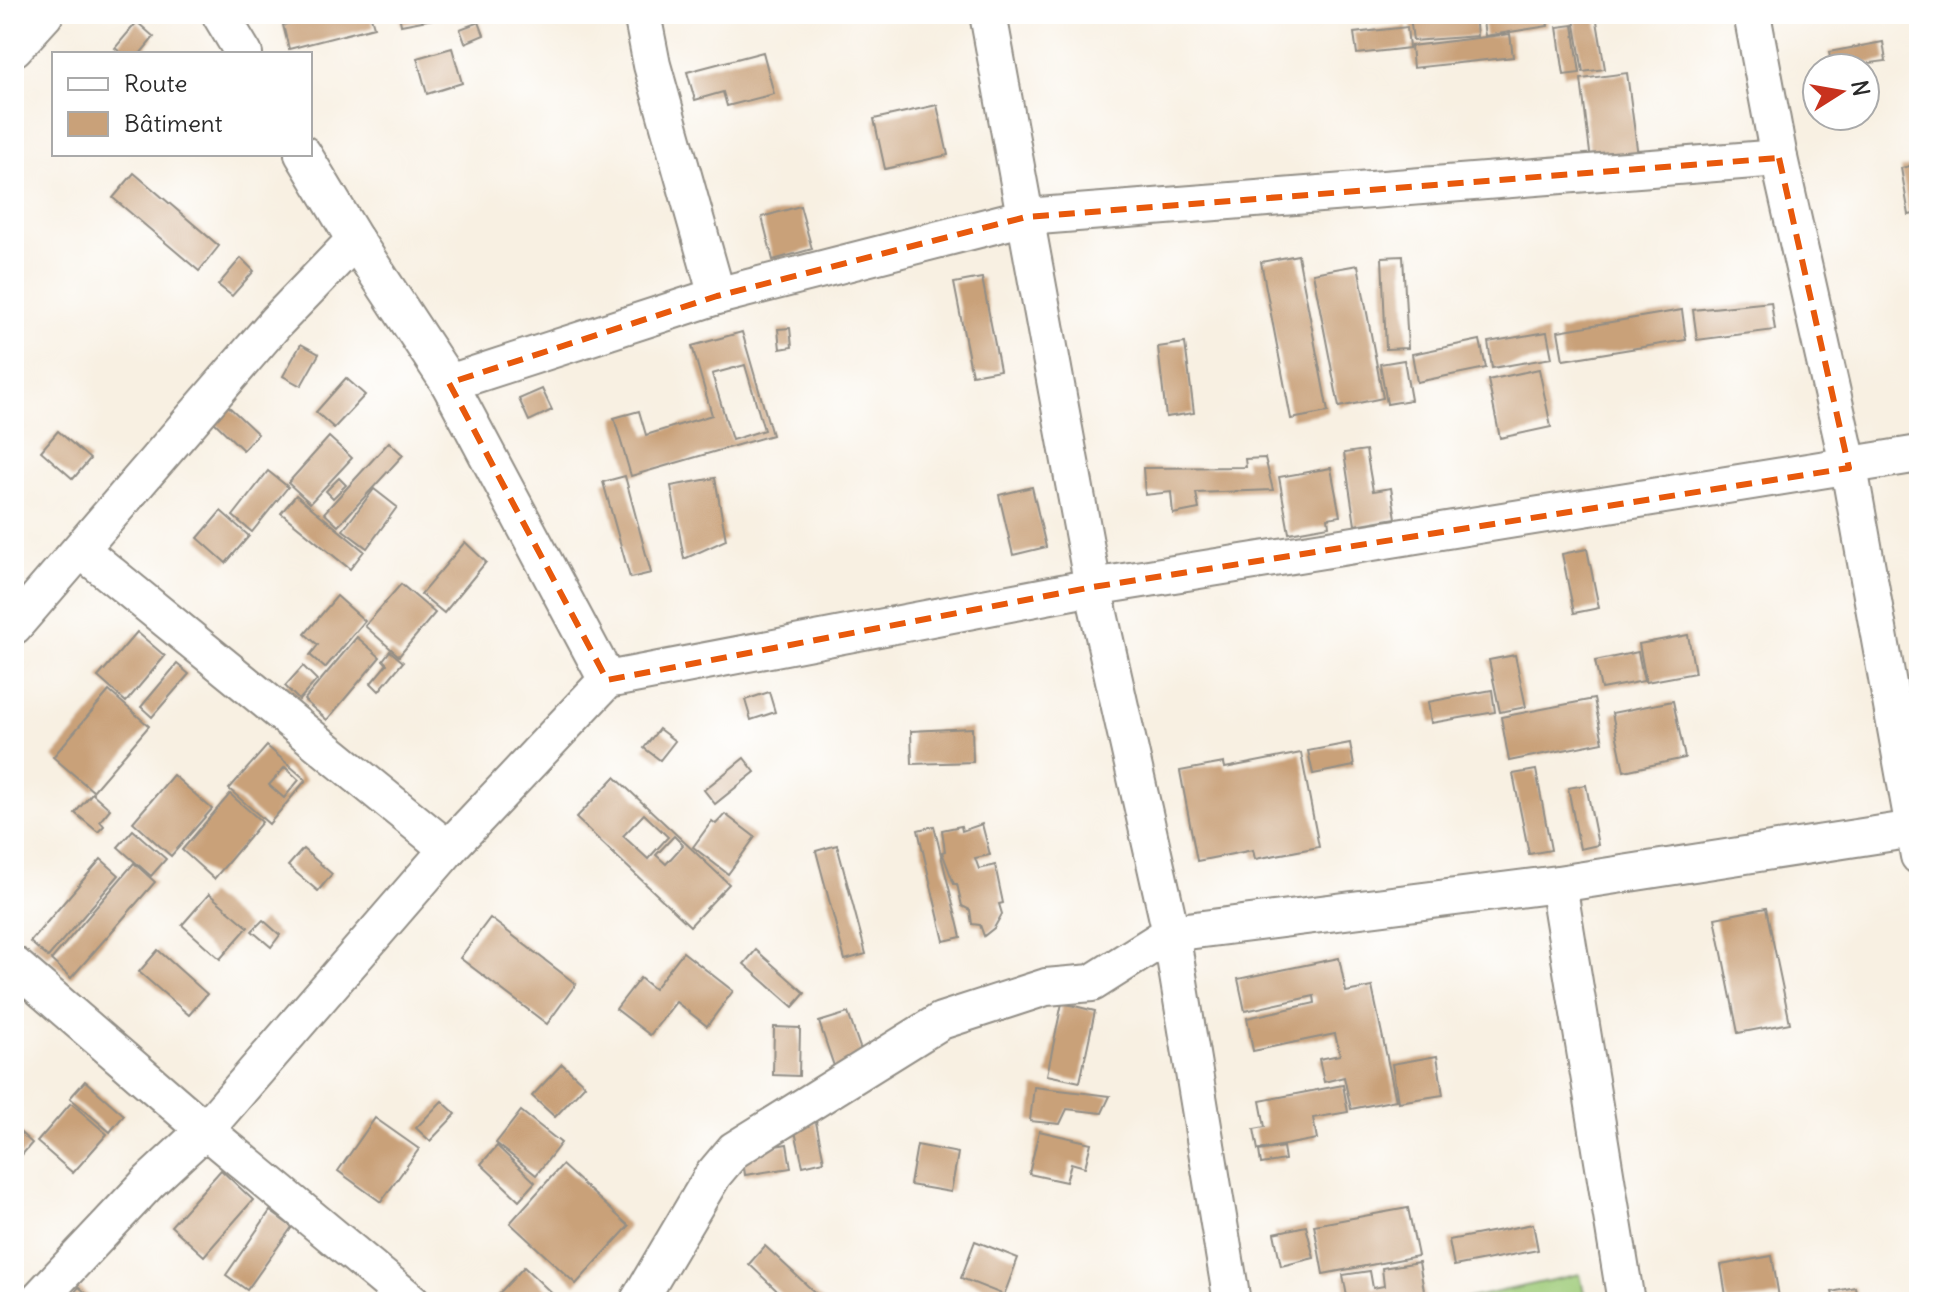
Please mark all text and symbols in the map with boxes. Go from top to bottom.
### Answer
legend [52,52,312,156]
north arrow [1801,52,1881,132]
text: Route [124,68,187,98]
text: N [1845,78,1876,98]
text: Bâtiment [124,108,223,138]

